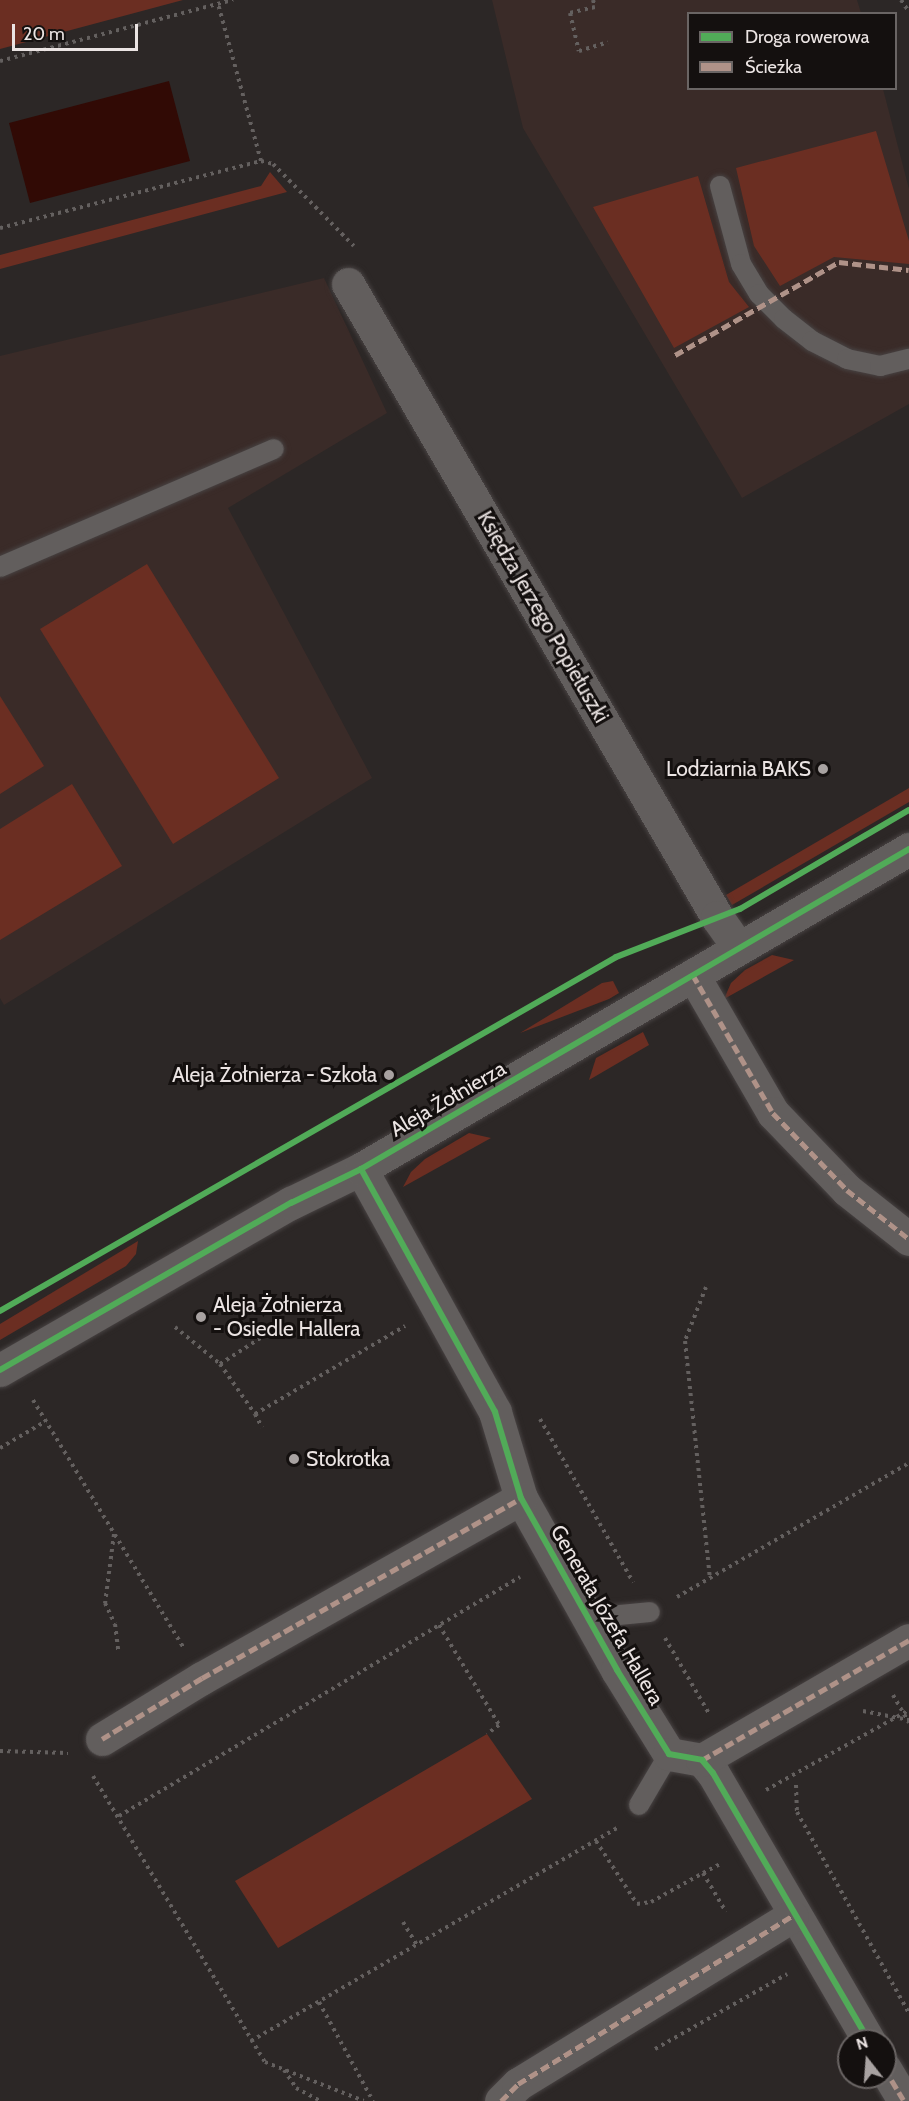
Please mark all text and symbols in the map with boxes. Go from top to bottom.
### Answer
scale bar [15,12,141,50]
legend [687,12,897,90]
text: 20 m [23,23,65,45]
text: Droga rowerowa [745,26,869,48]
text: Ścieżka [745,56,802,78]
street label: Księdza Jerzego Popiełuszki [472,507,614,727]
place label: Lodziarnia BAKS [666,756,811,782]
marker: Lodziarnia BAKS [816,762,830,776]
street label: Aleja Żołnierza [386,1056,510,1142]
place label: Aleja Żołnierza - Szkoła [172,1062,377,1088]
marker: Aleja Żołnierza - Szkoła [382,1068,396,1082]
place label: Aleja Żołnierza - Osiedle Hallera [213,1292,360,1342]
marker: Aleja Żołnierza - Osiedle Hallera [194,1310,208,1324]
place label: Stokrotka [306,1446,390,1472]
marker: Stokrotka [287,1452,301,1466]
street label: Generała Józefa Hallera [545,1520,669,1710]
north arrow [837,2029,897,2089]
text: N [854,2032,870,2054]

